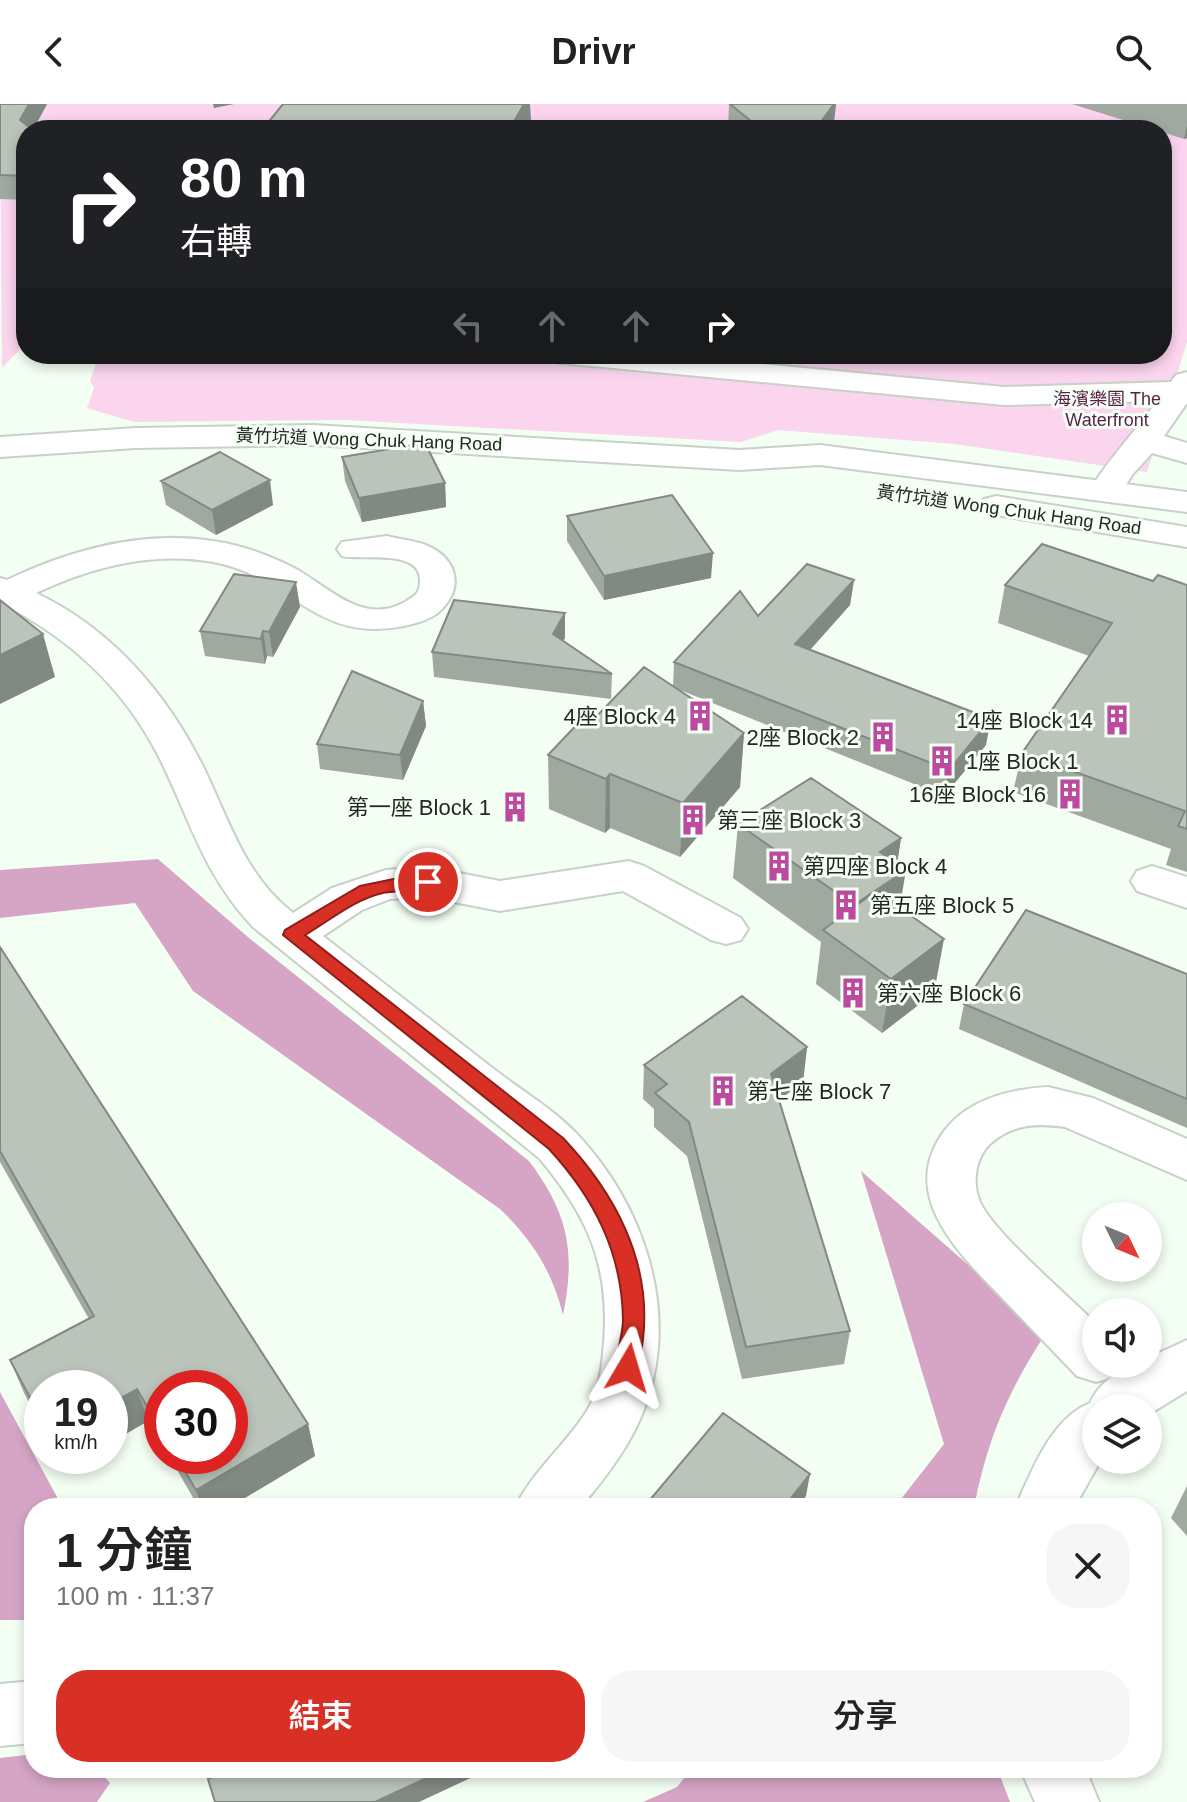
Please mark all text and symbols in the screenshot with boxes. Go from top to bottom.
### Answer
icon: back [32,30,76,74]
icon: search [1111,30,1155,74]
text: Drivr [551,31,636,72]
text: 80 m [180,146,308,209]
icon: right [48,152,152,256]
text: 右轉 [180,221,252,262]
icon: left [446,304,490,348]
icon: ahead [530,304,574,348]
icon: ahead [614,304,658,348]
icon: right [698,304,742,348]
park label: 海濱樂園 The Waterfront [1053,389,1161,430]
street label: 黃竹坑道 Wong Chuk Hang Road [235,425,503,455]
street label: 黃竹坑道 Wong Chuk Hang Road [876,482,1142,538]
building icon: 4座 Block 4 [683,699,717,733]
building icon: 14座 Block 14 [1100,703,1134,737]
place label: 4座 Block 4 [564,704,676,729]
place label: 14座 Block 14 [956,708,1093,733]
building icon: 2座 Block 2 [866,720,900,754]
place label: 2座 Block 2 [747,725,859,750]
building icon: 1座 Block 1 [925,744,959,778]
place label: 1座 Block 1 [966,749,1079,774]
building icon: 16座 Block 16 [1053,777,1087,811]
place label: 16座 Block 16 [909,782,1046,807]
building icon: 第一座 Block 1 [498,790,532,824]
place label: 第一座 Block 1 [347,795,491,820]
building icon: 第三座 Block 3 [676,803,710,837]
place label: 第三座 Block 3 [717,808,861,833]
pin [394,848,462,916]
building icon: 第四座 Block 4 [762,849,796,883]
place label: 第四座 Block 4 [803,854,947,879]
icon: arrive [406,860,450,904]
building icon: 第五座 Block 5 [829,888,863,922]
place label: 第五座 Block 5 [870,893,1014,918]
building icon: 第六座 Block 6 [836,976,870,1010]
place label: 第六座 Block 6 [877,981,1021,1006]
building icon: 第七座 Block 7 [706,1074,740,1108]
place label: 第七座 Block 7 [747,1079,891,1104]
north arrow [1082,1202,1162,1282]
map controls [1082,1202,1162,1474]
button: sound [1082,1298,1162,1378]
position arrow [586,1326,670,1410]
speed limit sign: 30 [144,1370,248,1474]
text: 19 [54,1390,98,1434]
button: layers [1082,1394,1162,1474]
text: km/h [54,1431,98,1453]
text: 1 分鐘 [56,1524,192,1577]
button: close [1046,1524,1130,1608]
text: 100 m · 11:37 [56,1581,215,1611]
button: 結束 [56,1670,585,1762]
button: 分享 [601,1670,1130,1762]

